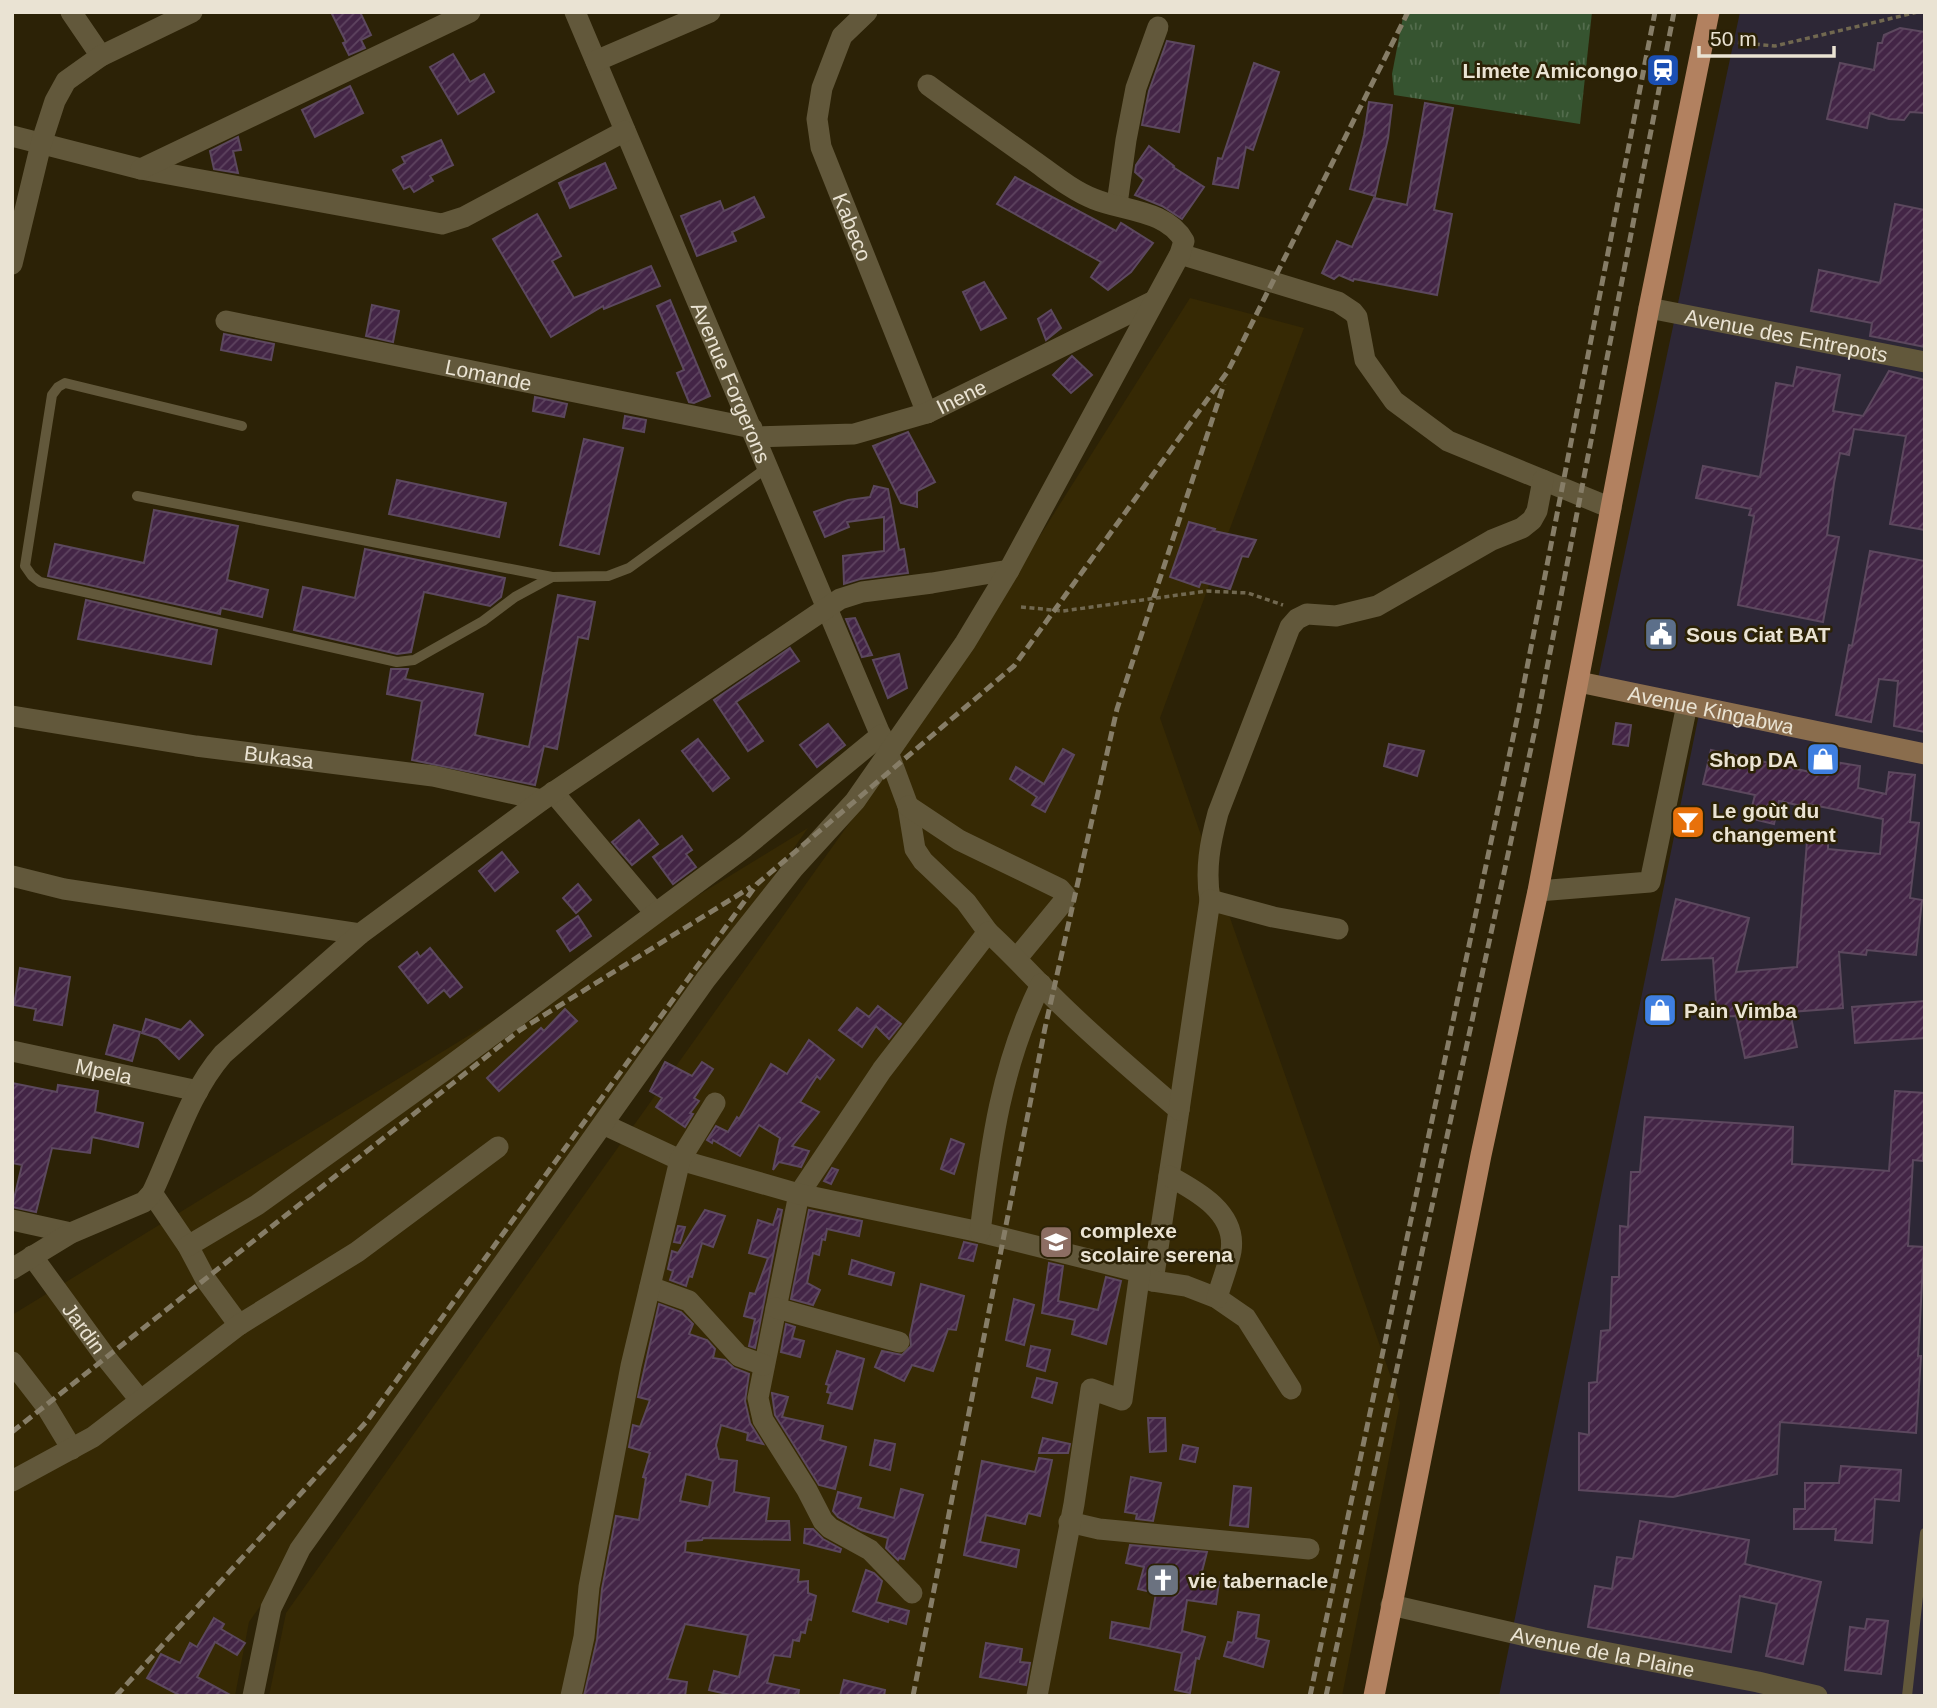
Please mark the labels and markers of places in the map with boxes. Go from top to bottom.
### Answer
station icon: Limete Amicongo [1644,51,1682,89]
place label: Limete Amicongo [1463,59,1638,82]
public building icon: Sous Ciat BAT [1642,615,1680,653]
place label: Sous Ciat BAT [1686,623,1830,646]
shop icon: Shop DA [1804,740,1842,778]
place label: Shop DA [1709,748,1798,771]
place label: Le goùt du changement [1712,799,1836,846]
bar icon: Le goùt du changement [1669,803,1707,841]
shop icon: Pain Vimba [1641,991,1679,1029]
place label: Pain Vimba [1684,999,1797,1022]
place label: complexe scolaire serena [1080,1219,1233,1266]
school or university icon: complexe scolaire serena [1037,1223,1075,1261]
church icon: vie tabernacle [1144,1561,1182,1599]
place label: vie tabernacle [1188,1569,1328,1592]

